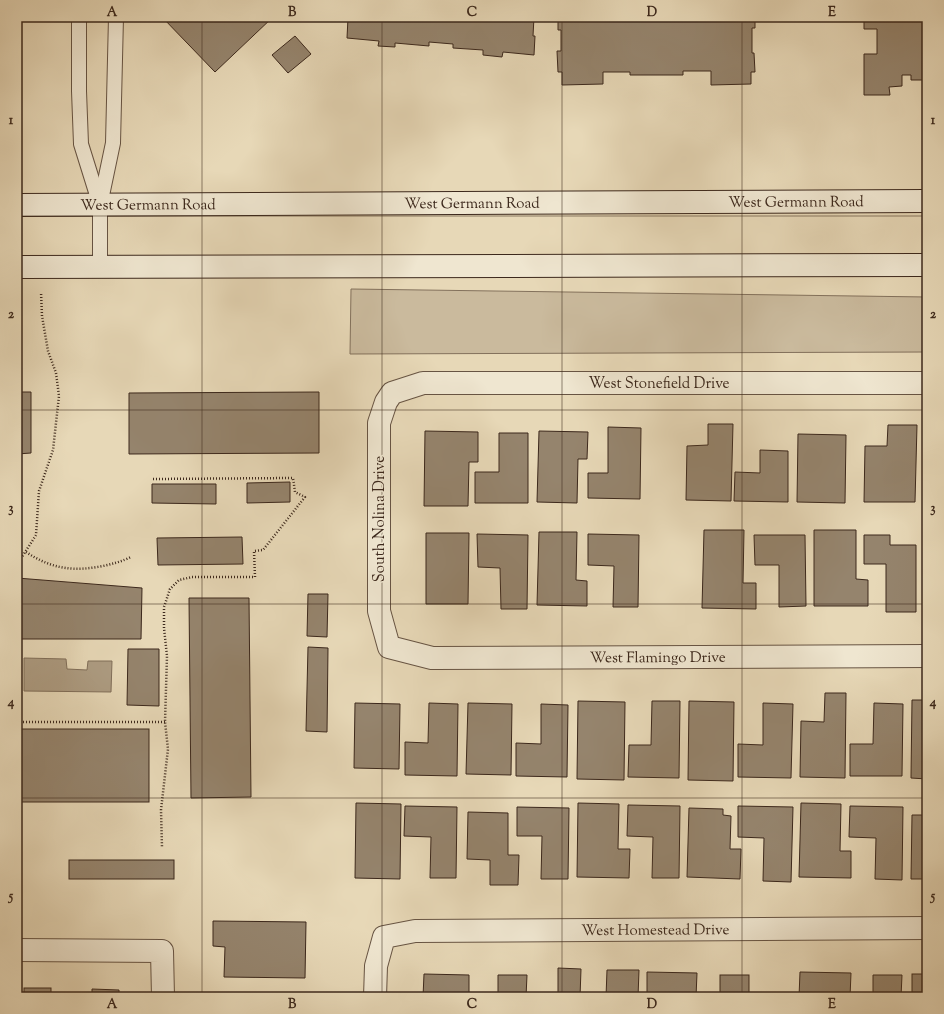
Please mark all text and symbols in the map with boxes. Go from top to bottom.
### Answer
text: A [107,4,118,22]
text: B [288,4,297,22]
text: C [467,4,477,22]
text: D [647,4,657,22]
text: E [828,4,836,22]
text: 1 [9,112,14,130]
text: 1 [931,112,936,130]
street label: West Germann Road [728,192,864,214]
street label: West Germann Road [404,194,540,215]
street label: West Germann Road [80,195,216,217]
text: 2 [8,306,15,324]
text: 2 [930,306,937,324]
street label: West Stonefield Drive [588,374,730,395]
street label: South Nolina Drive [370,456,391,582]
text: 3 [8,500,14,518]
text: 3 [930,500,936,518]
street label: West Flamingo Drive [590,648,726,669]
text: 4 [7,694,15,712]
text: 4 [929,694,937,712]
text: 5 [8,888,14,906]
text: 5 [930,888,936,906]
street label: West Homestead Drive [581,920,730,942]
text: A [107,996,118,1014]
text: B [288,996,297,1014]
text: C [467,996,477,1014]
text: D [647,996,657,1014]
text: E [828,996,836,1014]

